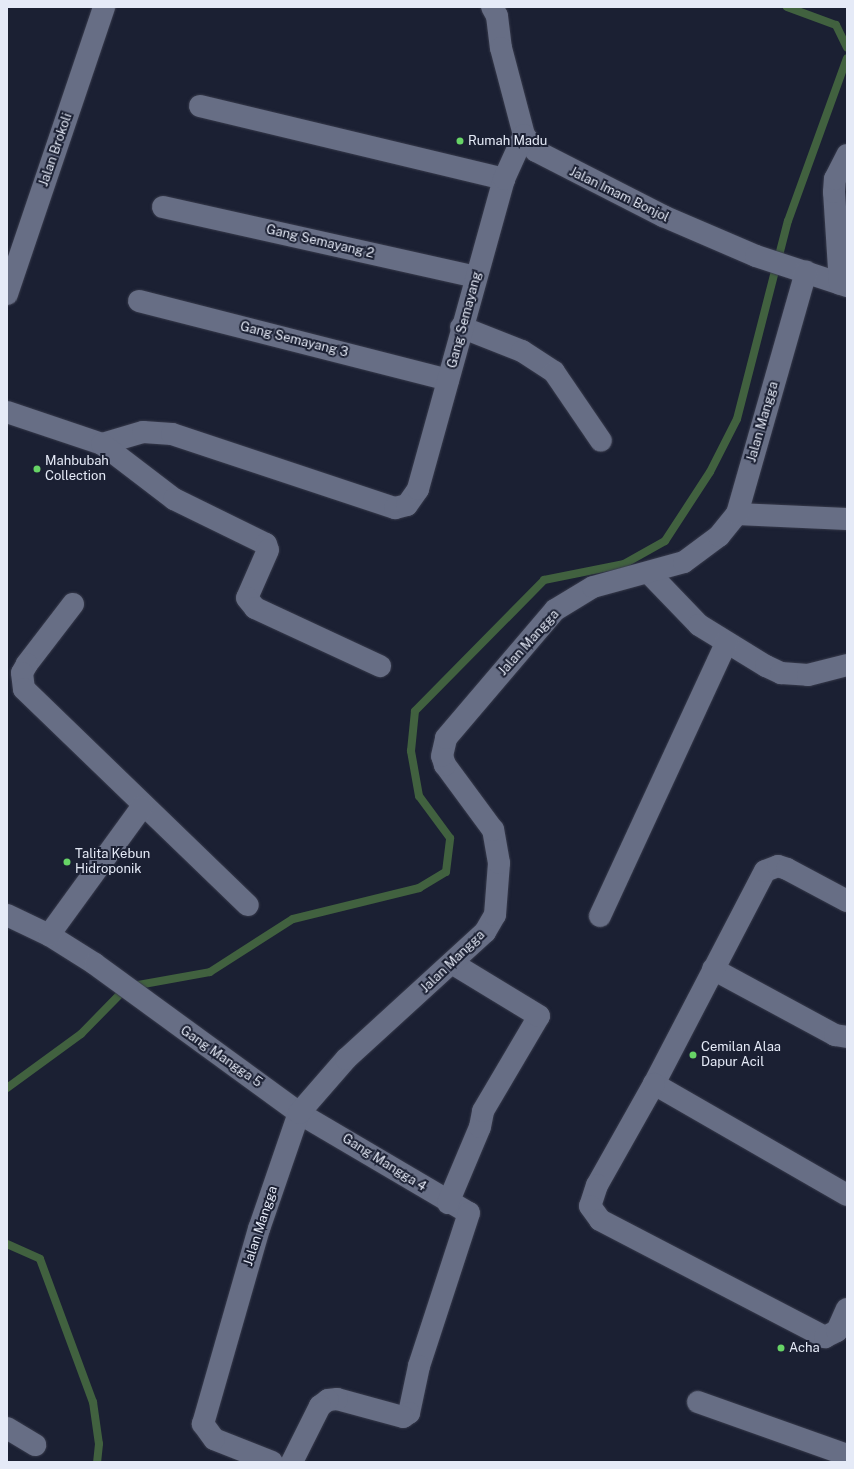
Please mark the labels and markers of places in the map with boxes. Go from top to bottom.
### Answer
place label: Rumah Madu [468,133,547,149]
marker: Rumah Madu [455,136,465,146]
place label: Mahbubah Collection [45,454,109,485]
marker: Mahbubah Collection [32,464,42,474]
place label: Talita Kebun Hidroponik [75,847,150,878]
marker: Talita Kebun Hidroponik [62,857,72,867]
place label: Cemilan Alaa Dapur Acil [701,1040,781,1071]
marker: Cemilan Alaa Dapur Acil [688,1050,698,1060]
place label: Acha [789,1340,820,1356]
marker: Acha [776,1343,786,1353]

